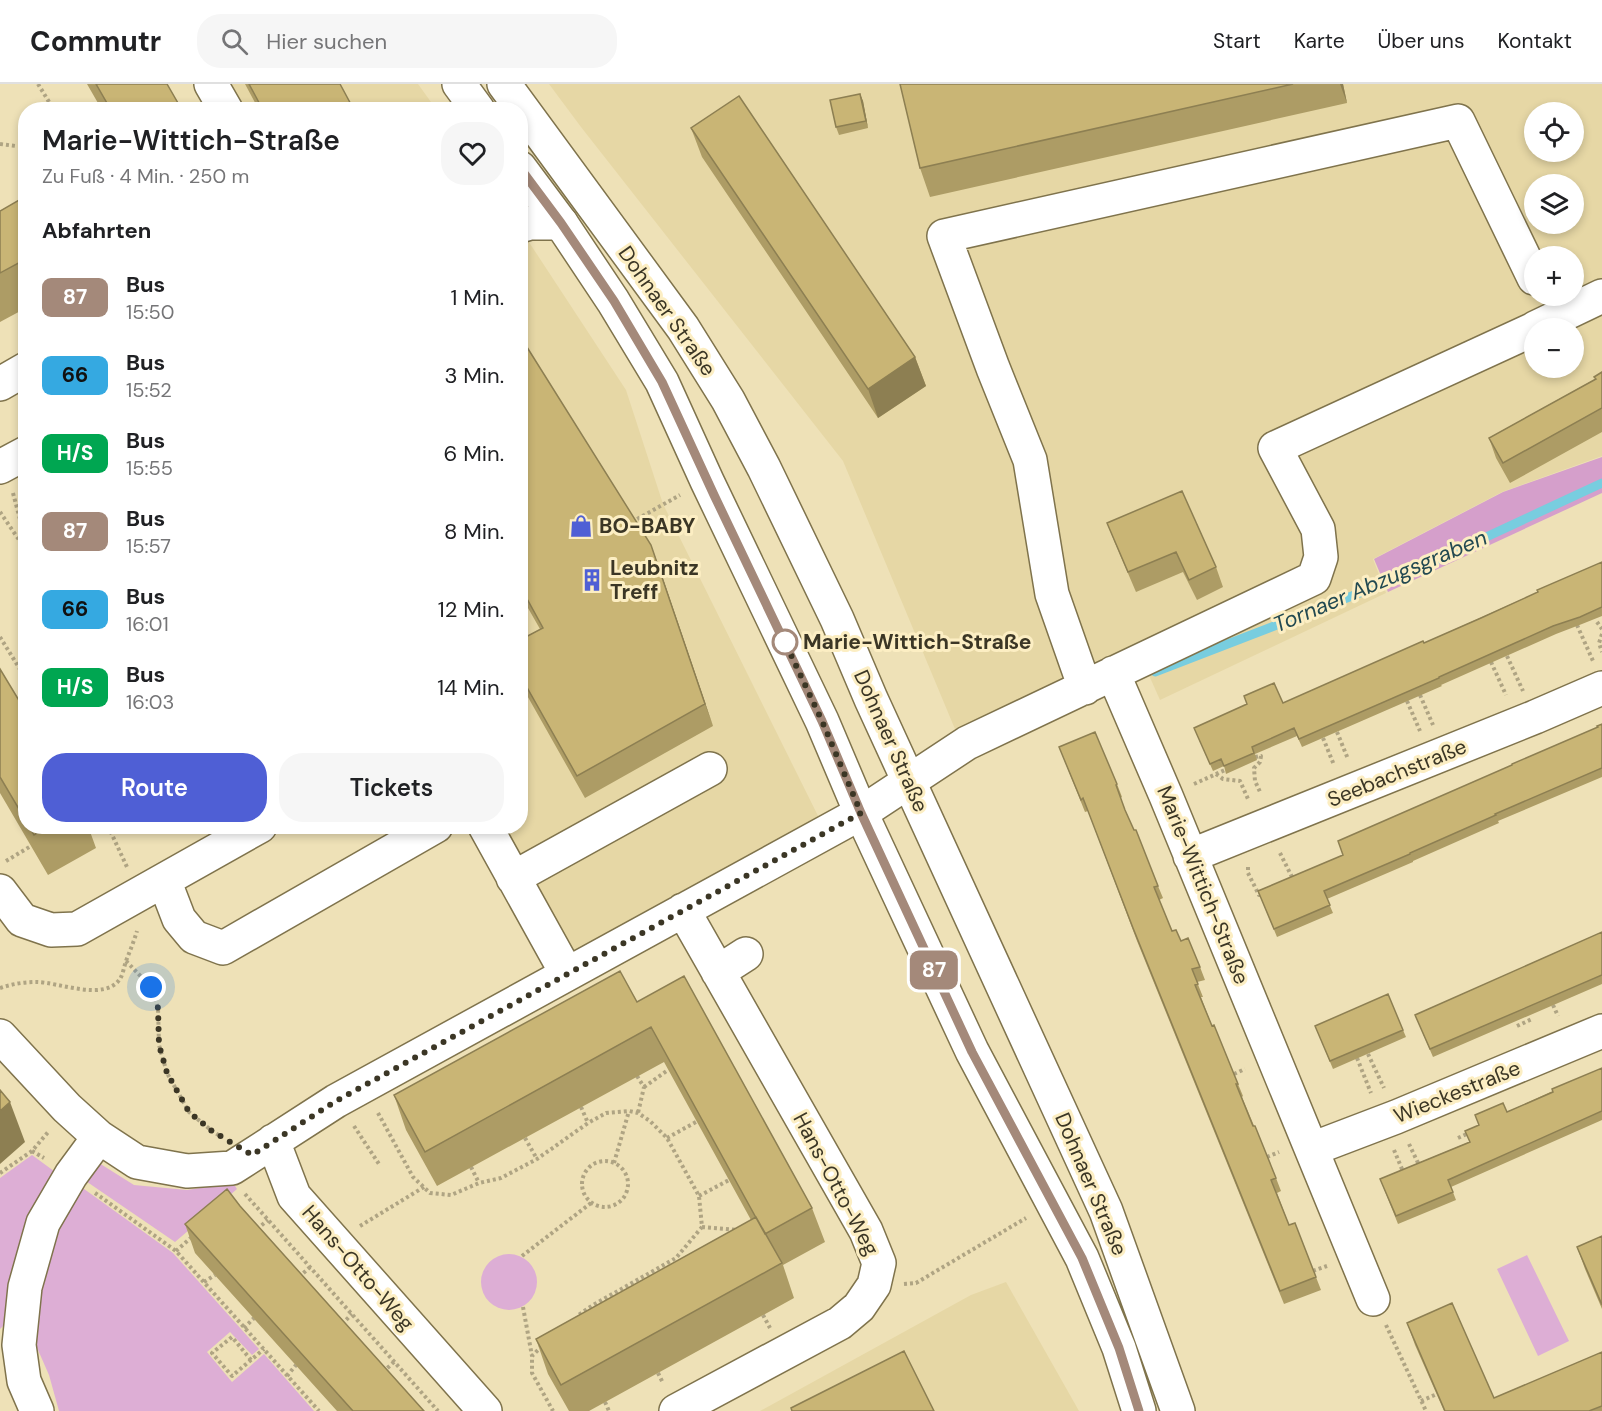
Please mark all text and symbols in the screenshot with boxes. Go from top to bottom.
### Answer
search box [197,14,617,68]
text: Commutr [30,23,161,60]
icon: search [218,25,251,58]
text: Hier suchen [266,27,387,56]
text: Start [1213,27,1261,55]
text: Karte [1294,27,1345,55]
text: Über uns [1378,27,1464,55]
text: Kontakt [1497,27,1572,55]
map controls [1524,102,1584,378]
button: locate [1524,102,1584,162]
text: Marie-Wittich-Straße [42,122,340,159]
button: heart [441,122,504,185]
text: Zu Fuß · 4 Min. · 250 m [42,163,249,189]
button: layers [1524,174,1584,234]
text: Abfahrten [42,216,151,245]
street label: Dohnaer Straße [612,240,722,382]
button: + [1524,246,1584,306]
text: Bus [126,270,165,299]
text: 87 [63,283,87,311]
text: 1 Min. [451,283,504,312]
text: 15:50 [126,299,174,325]
button: − [1524,318,1584,378]
text: Bus [126,348,165,377]
text: 66 [62,361,88,389]
text: 3 Min. [444,361,504,390]
text: 15:52 [126,377,172,403]
text: Bus [126,426,165,455]
text: H/S [57,439,93,467]
text: 6 Min. [444,439,504,468]
text: 15:55 [126,455,173,481]
text: Bus [126,504,165,533]
place label: BO-BABY [599,512,696,540]
shop icon: BO-BABY [568,513,594,539]
text: 87 [63,517,87,545]
text: 8 Min. [444,517,504,546]
water label: Tornaer Abzugsgraben [1269,523,1491,639]
text: 15:57 [126,533,171,559]
place label: Leubnitz Treff [610,554,699,606]
building icon: Leubnitz Treff [579,567,605,593]
text: Bus [126,582,165,611]
text: 66 [62,595,88,623]
text: 12 Min. [438,595,504,624]
text: 16:01 [126,611,169,637]
place label: Marie-Wittich-Straße [803,628,1031,656]
marker: Marie-Wittich-Straße [772,629,798,655]
text: Bus [126,660,165,689]
street label: Dohnaer Straße [847,665,935,817]
text: H/S [57,673,93,701]
text: 14 Min. [437,673,504,702]
text: 16:03 [126,689,174,715]
street label: Seebachstraße [1323,732,1471,814]
button: Route [42,753,267,822]
button: Tickets [279,753,504,822]
street label: Marie-Wittich-Straße [1150,782,1256,988]
line badge: 87 [907,950,961,990]
text: 87 [922,956,946,984]
your location [136,972,166,1002]
street label: Wieckestraße [1390,1054,1524,1130]
street label: Hans-Otto-Weg [787,1108,886,1261]
street label: Dohnaer Straße [1048,1108,1134,1260]
street label: Hans-Otto-Weg [296,1199,421,1337]

